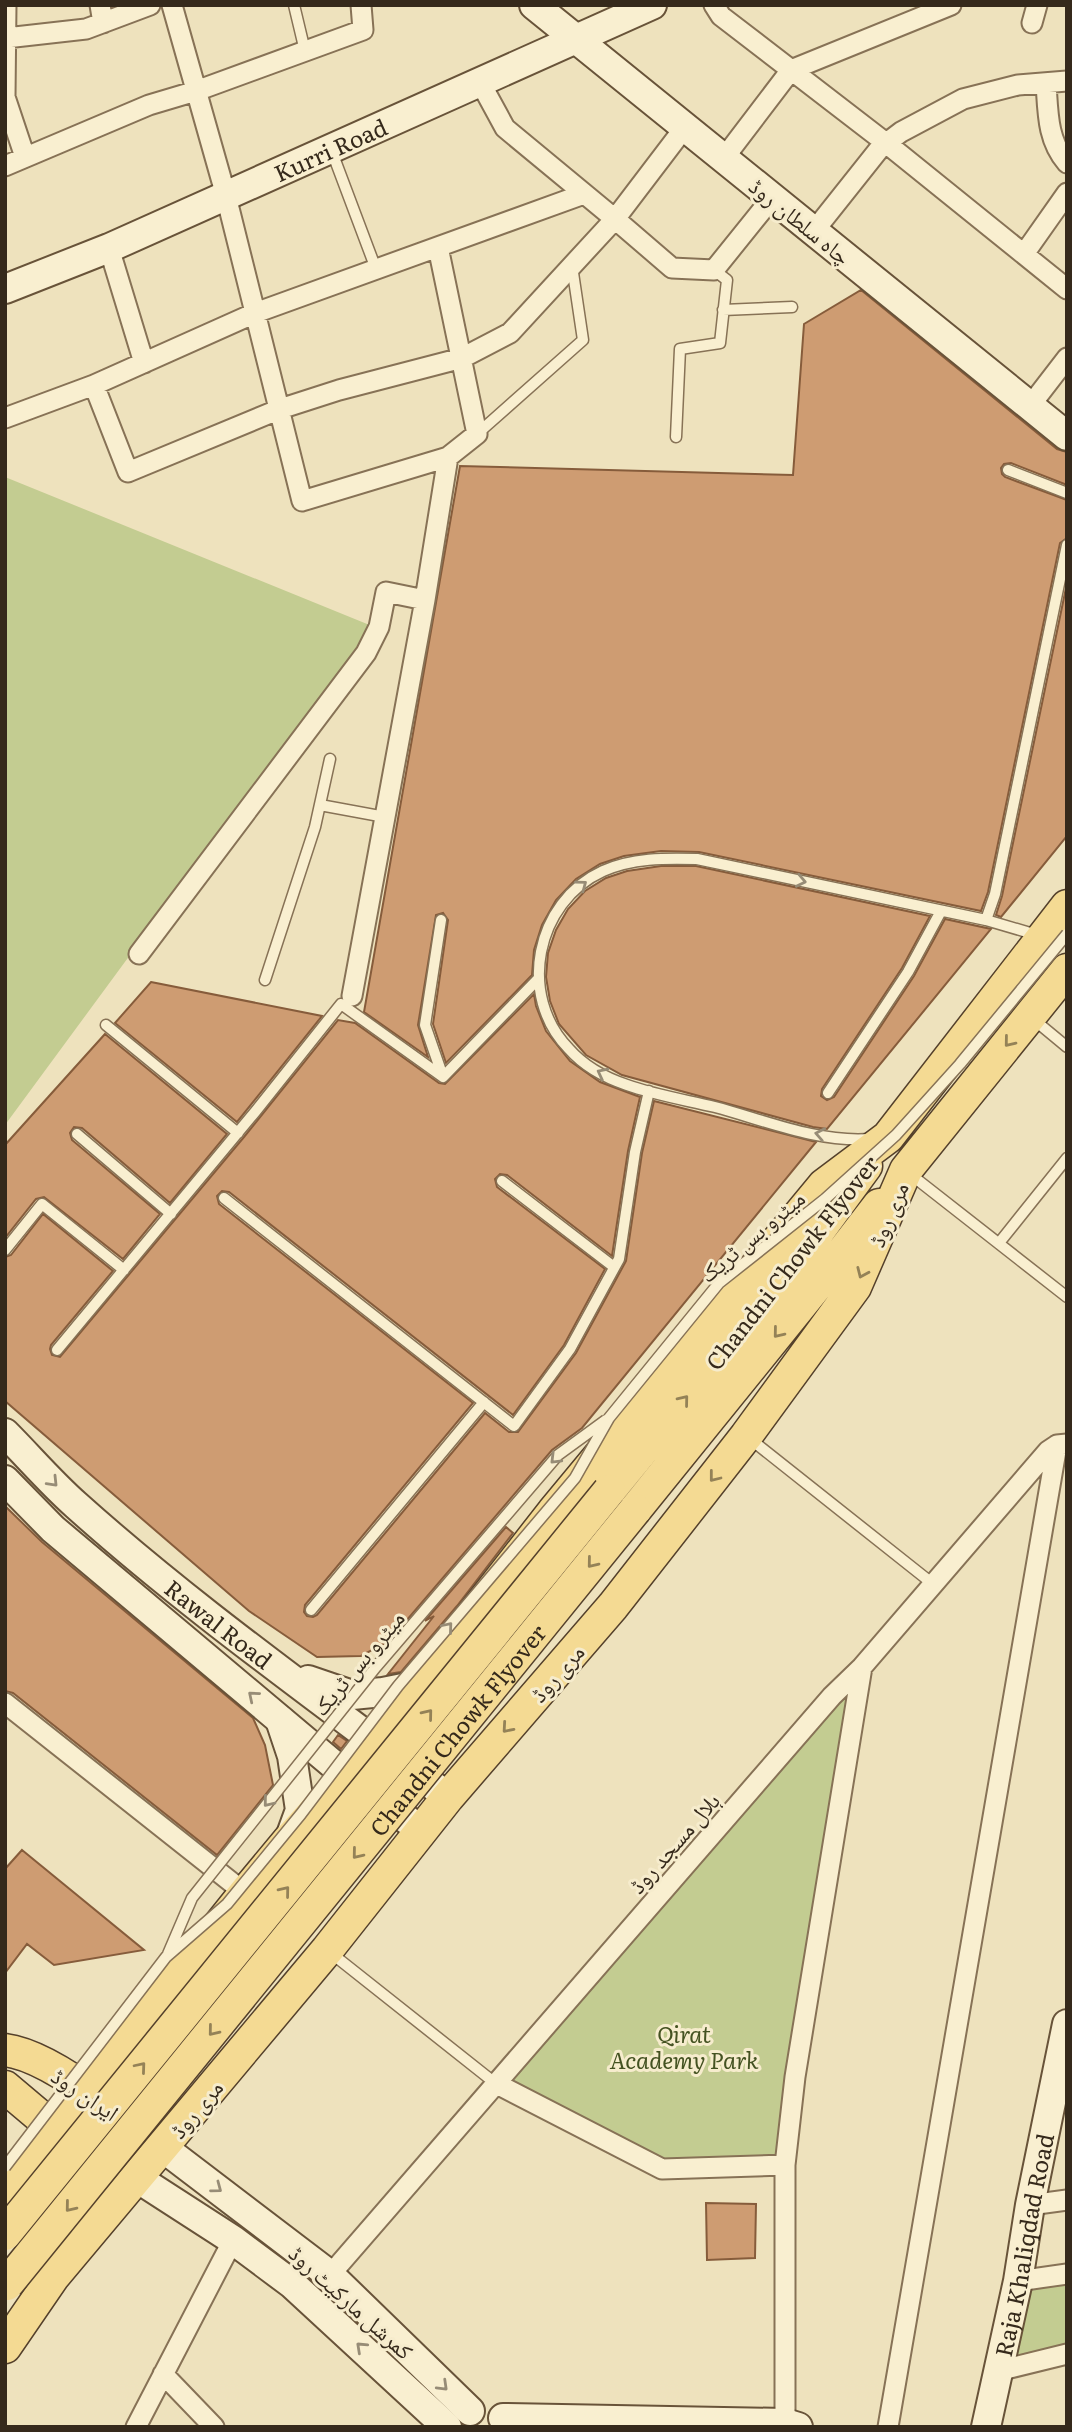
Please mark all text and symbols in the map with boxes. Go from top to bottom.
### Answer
street label: Kurri Road [268,109,392,189]
street label: چاہ سلطان روڈ [743,168,859,272]
one-way arrow [795,873,807,887]
one-way arrow [574,880,586,893]
one-way arrow [1004,1034,1017,1046]
one-way arrow [596,1068,609,1081]
one-way arrow [814,1128,826,1143]
street label: Chandni Chowk Flyover [696,1147,886,1376]
street label: مری روڈ [858,1176,916,1252]
street label: میٹرو بس ٹریک [691,1181,811,1289]
one-way arrow [856,1266,870,1278]
one-way arrow [774,1325,786,1338]
one-way arrow [675,1396,688,1408]
one-way arrow [551,1451,564,1464]
one-way arrow [710,1468,722,1481]
one-way arrow [45,1474,57,1486]
one-way arrow [588,1555,600,1568]
street label: Rawal Road [158,1571,280,1676]
street label: میٹرو بس ٹریک [303,1602,411,1722]
street label: Chandni Chowk Flyover [360,1616,553,1843]
one-way arrow [440,1622,453,1635]
street label: مری روڈ [521,1635,591,1709]
one-way arrow [248,1692,261,1704]
one-way arrow [420,1709,433,1721]
one-way arrow [503,1720,515,1733]
street label: ہلال مسجد روڈ [619,1784,727,1900]
one-way arrow [263,1795,276,1807]
one-way arrow [352,1847,365,1859]
one-way arrow [277,1886,290,1898]
park label: Qirat Academy Park [609,2016,759,2076]
one-way arrow [209,2022,221,2035]
street label: ایران روڈ [45,2058,127,2128]
one-way arrow [133,2062,145,2075]
street label: مری روڈ [160,2071,230,2145]
street label: Raja Khaliqdad Road [985,2130,1061,2360]
one-way arrow [209,2180,221,2193]
one-way arrow [65,2200,78,2212]
street label: کمرشل مارکیٹ روڈ [282,2236,422,2367]
one-way arrow [356,2343,369,2356]
one-way arrow [435,2377,448,2390]

